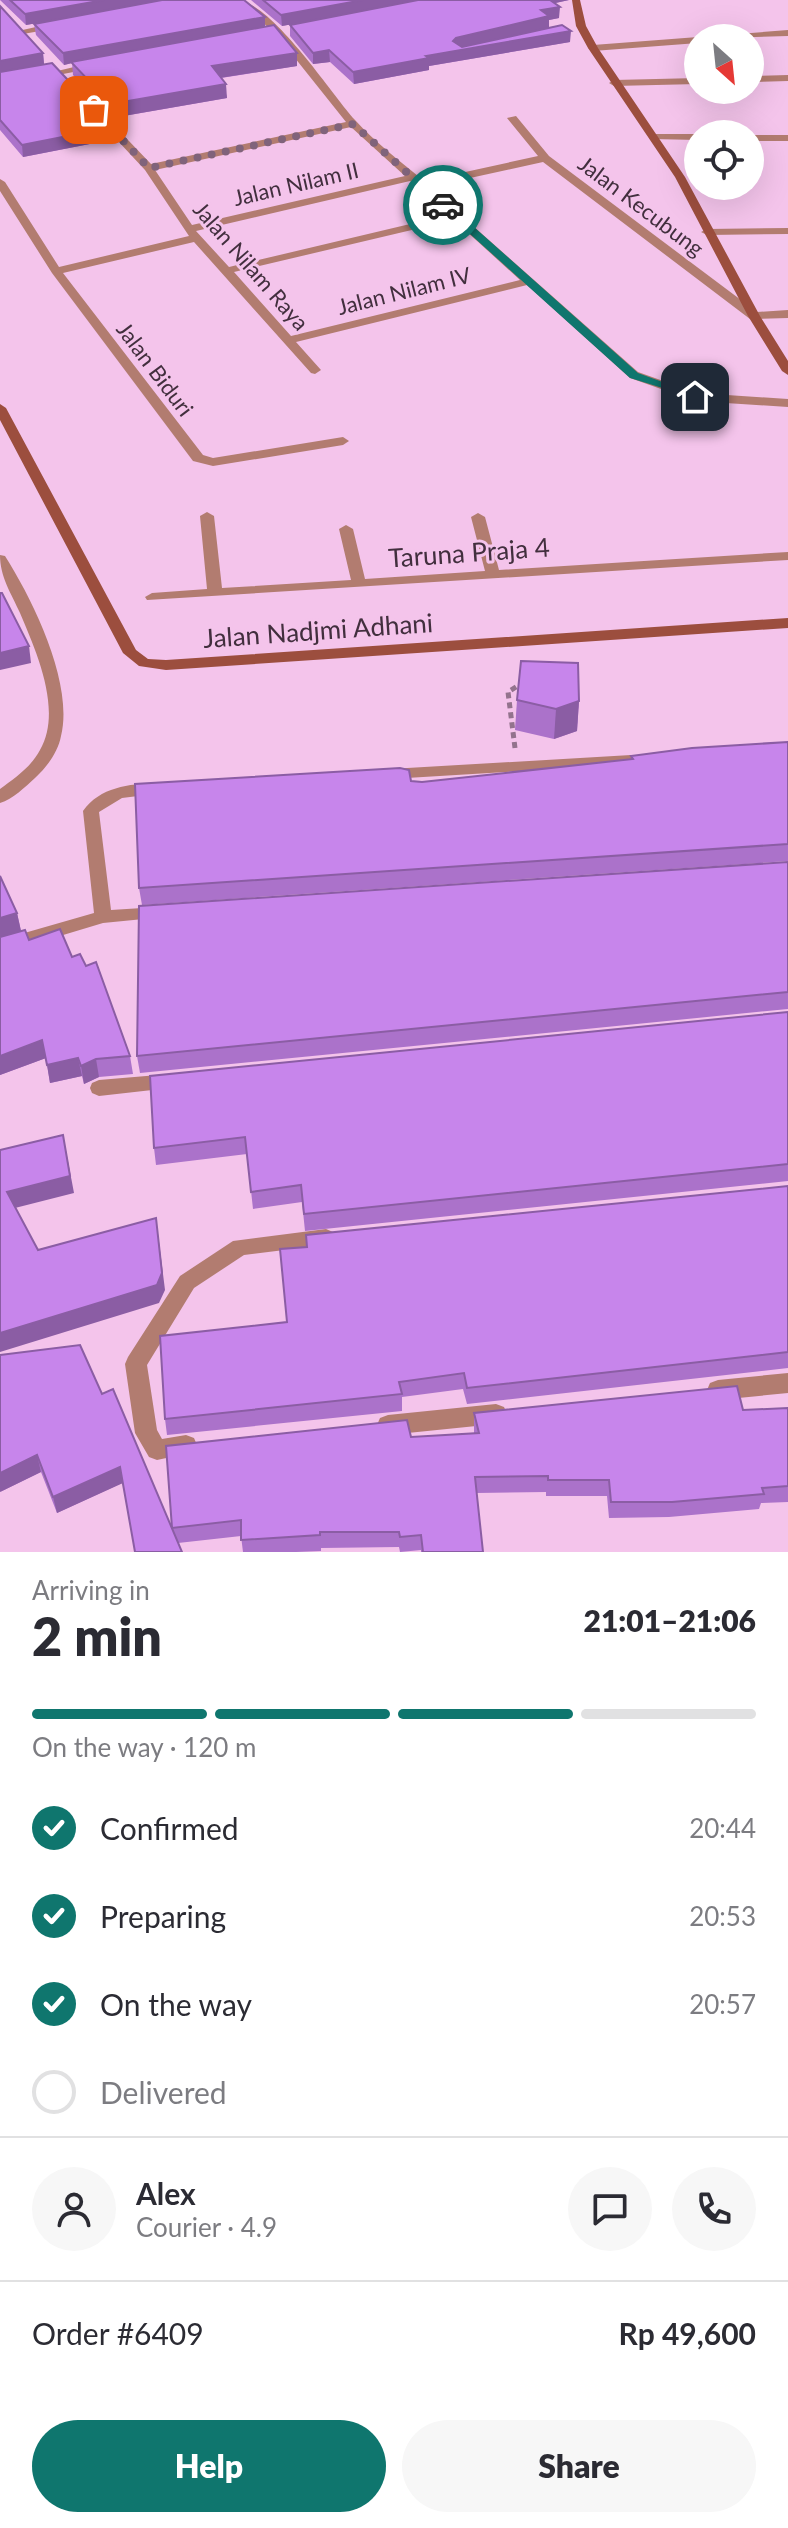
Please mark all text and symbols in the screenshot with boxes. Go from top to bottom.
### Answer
north arrow [684,24,764,104]
map controls [684,24,764,200]
pin [60,76,128,144]
icon: bag [72,88,116,132]
button: locate [684,120,764,200]
street label: Jalan Kecubung [573,150,709,262]
street label: Jalan Nilam II [231,156,361,211]
courier [403,165,483,245]
icon: car [421,183,465,227]
street label: Jalan Nilam Raya [188,196,315,336]
street label: Jalan Nilam IV [334,261,474,320]
street label: Jalan Biduri [111,316,200,421]
pin [661,363,729,431]
icon: home [673,375,717,419]
street label: Taruna Praja 4 [387,530,551,574]
street label: Jalan Nadjmi Adhani [202,606,434,654]
text: Arriving in [32,1574,150,1606]
text: 21:01–21:06 [583,1602,756,1638]
text: 2 min [32,1605,162,1667]
text: On the way · 120 m [32,1731,256,1763]
icon: check [32,1806,76,1850]
text: Confirmed [100,1810,239,1846]
text: 20:44 [689,1812,756,1844]
icon: check [32,1894,76,1938]
text: Preparing [100,1898,226,1934]
text: 20:53 [689,1900,756,1932]
icon: check [32,1982,76,2026]
text: On the way [100,1986,252,2022]
text: 20:57 [689,1988,756,2020]
text: Delivered [100,2074,227,2110]
button: person [32,2167,116,2251]
button: chat [568,2167,652,2251]
button: phone [672,2167,756,2251]
text: Alex [136,2175,196,2211]
text: Courier · 4.9 [136,2211,277,2243]
text: Order #6409 [32,2315,204,2351]
text: Rp 49,600 [619,2315,756,2351]
button: Help [32,2420,386,2512]
button: Share [402,2420,756,2512]

